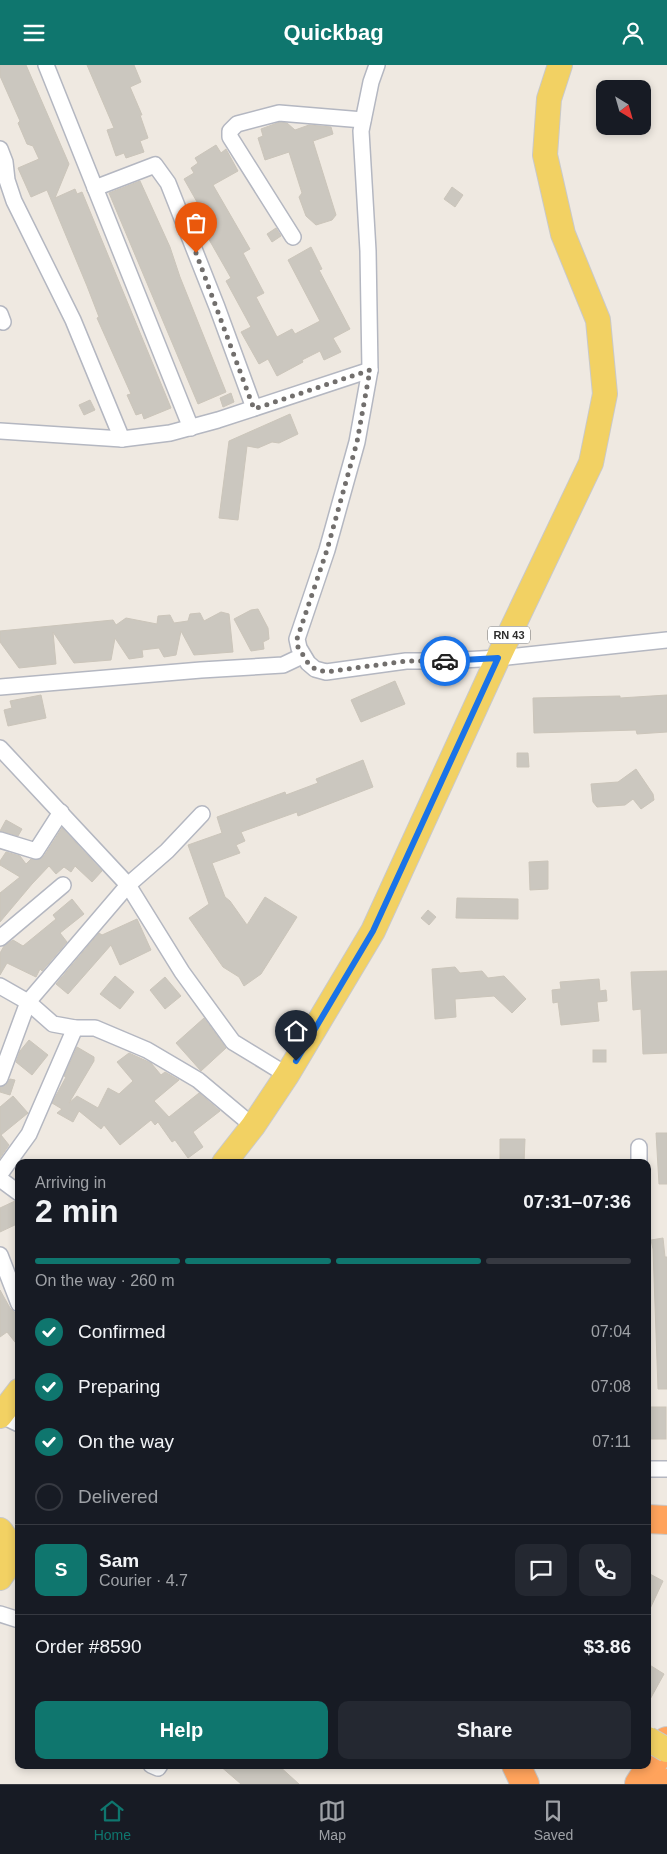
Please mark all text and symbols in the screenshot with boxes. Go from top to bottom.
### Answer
icon: menu [20,19,48,47]
icon: person [619,19,647,47]
text: Quickbag [283,20,384,45]
north arrow [596,80,651,135]
map controls [596,80,651,135]
pin [175,202,217,253]
icon: bag [182,209,210,237]
road number: RN 43 [488,627,530,643]
courier [420,636,470,686]
icon: car [431,647,459,675]
pin [275,1010,317,1061]
icon: home [282,1017,310,1045]
text: Arriving in [35,1174,106,1191]
text: 07:31–07:36 [523,1191,631,1212]
text: 2 min [35,1193,119,1229]
text: On the way · 260 m [35,1272,175,1289]
icon: check [35,1318,63,1346]
text: Confirmed [78,1321,166,1342]
text: 07:04 [591,1323,631,1340]
icon: check [35,1373,63,1401]
text: Preparing [78,1376,160,1397]
text: 07:08 [591,1378,631,1395]
icon: check [35,1428,63,1456]
text: On the way [78,1431,174,1452]
text: 07:11 [592,1433,631,1450]
text: Delivered [78,1486,158,1507]
button: chat [515,1544,567,1596]
button: phone [579,1544,631,1596]
text: Sam [99,1550,139,1571]
text: S [55,1559,67,1580]
text: Courier · 4.7 [99,1572,188,1589]
text: Order #8590 [35,1636,142,1657]
text: $3.86 [583,1636,631,1657]
button: Help [35,1701,328,1759]
button: Share [338,1701,631,1759]
tab: Home [94,1797,131,1843]
tab: Map [318,1797,346,1843]
tab: Saved [534,1797,573,1843]

